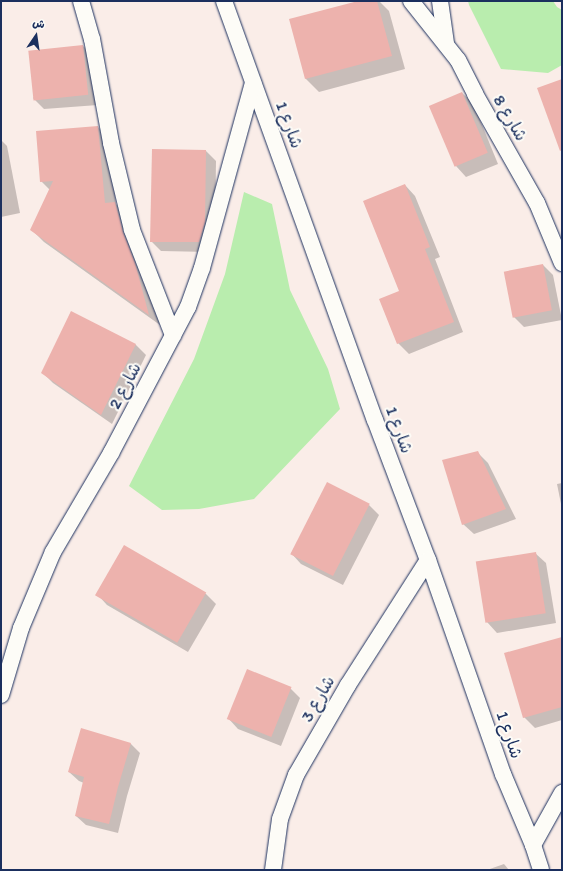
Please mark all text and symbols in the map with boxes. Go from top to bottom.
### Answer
north arrow [16,16,56,56]
text: ش [31,16,46,32]
street label: شارع 8 [489,91,531,145]
street label: شارع 1 [271,99,307,151]
street label: شارع 2 [104,359,146,413]
street label: شارع 1 [381,404,417,456]
street label: شارع 3 [297,672,339,726]
street label: شارع 1 [491,709,527,761]

